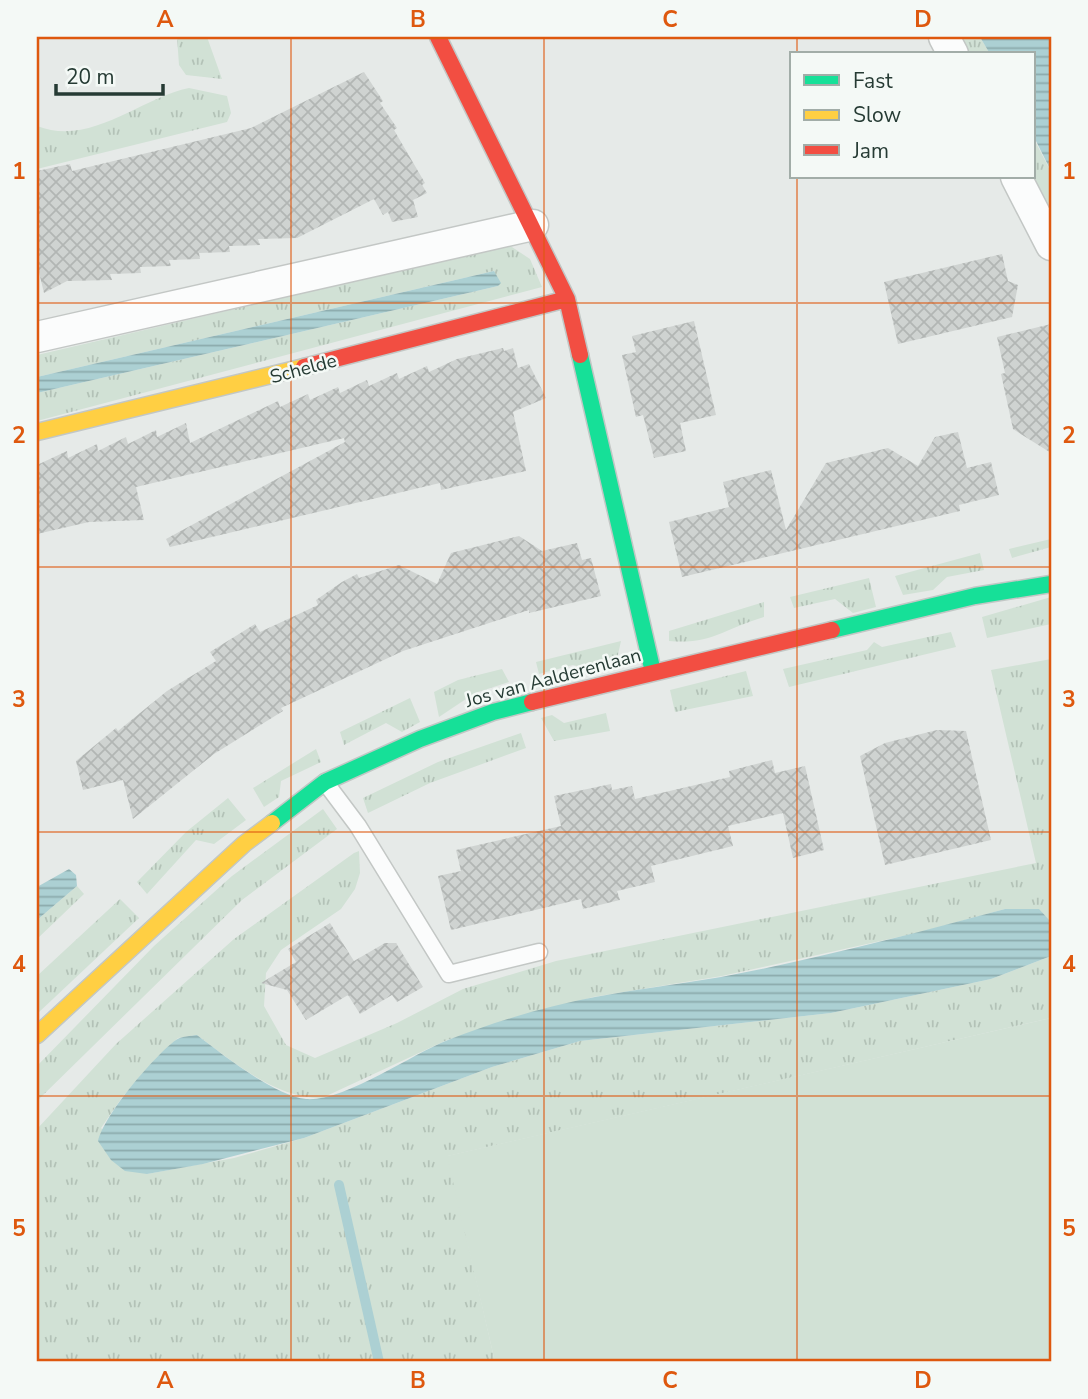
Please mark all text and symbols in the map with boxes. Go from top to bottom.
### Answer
text: A [156,4,174,35]
text: B [410,4,426,35]
text: C [662,4,678,35]
text: D [914,4,932,35]
scale bar [56,52,163,96]
legend [790,52,1036,178]
text: 20 m [66,63,115,91]
text: Fast [853,67,893,95]
text: Slow [853,101,902,129]
text: Jam [852,137,889,165]
text: 1 [12,156,26,187]
text: 1 [1062,156,1076,187]
street label: Schelde [267,348,340,390]
text: 2 [12,420,26,451]
text: 2 [1062,420,1076,451]
street label: Jos van Aalderenlaan [462,642,644,714]
text: 3 [12,684,26,715]
text: 3 [1062,684,1076,715]
text: 4 [12,949,26,980]
text: 4 [1062,949,1076,980]
text: 5 [12,1213,26,1244]
text: 5 [1062,1213,1076,1244]
text: A [156,1365,174,1396]
text: B [410,1365,426,1396]
text: C [662,1365,678,1396]
text: D [914,1365,932,1396]

